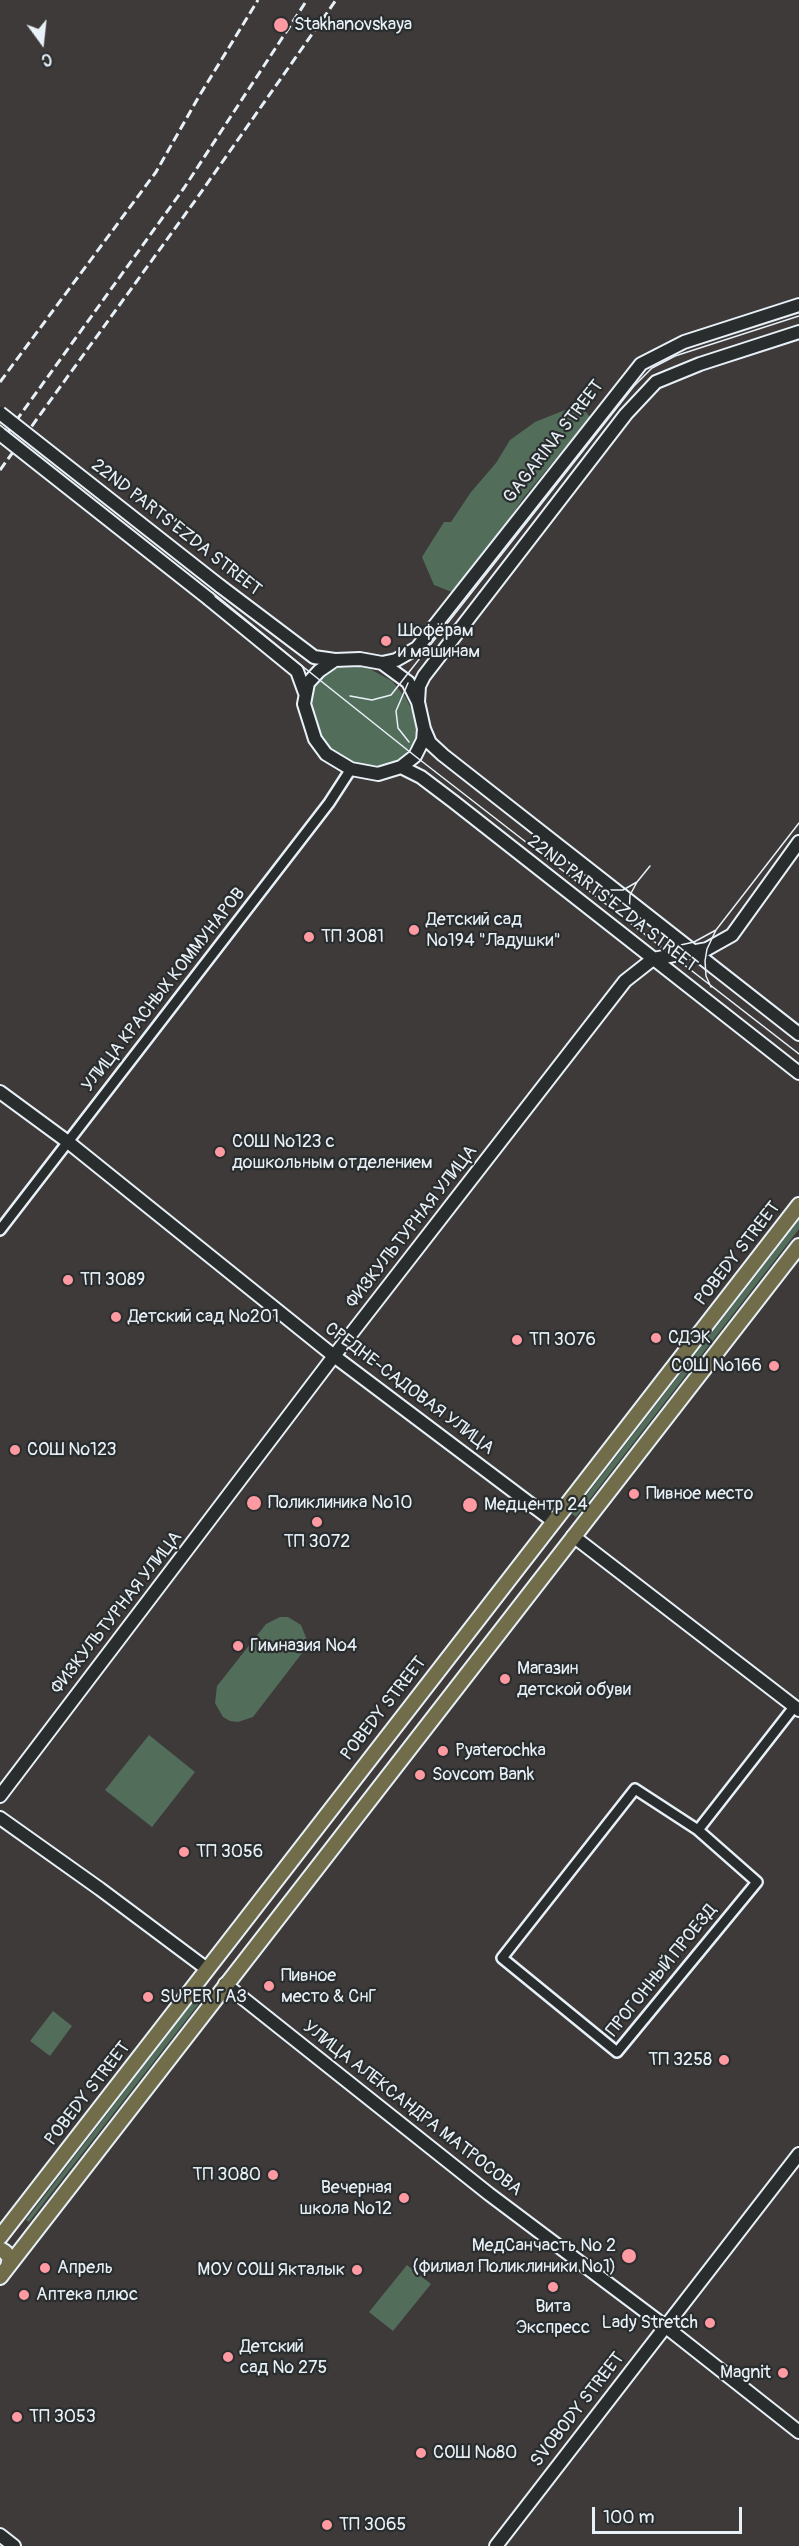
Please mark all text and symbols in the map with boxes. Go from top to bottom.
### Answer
north arrow [12,12,72,72]
place label: Stakhanovskaya [294,14,412,36]
marker: Stakhanovskaya [272,16,290,34]
text: С [39,48,54,70]
street label: GAGARINA STREET [499,376,609,508]
street label: 22ND PARTS'EZDA STREET [87,455,265,601]
place label: Шофёрам и машинам [398,620,480,662]
marker: Шофёрам и машинам [379,634,393,648]
street label: 22ND PARTS'EZDA STREET [523,831,701,977]
street label: УЛИЦА КРАСНЫХ КОММУНАРОВ [78,884,250,1096]
place label: Детский сад №194 "Ладушки" [426,909,561,952]
marker: Детский сад №194 "Ладушки" [407,923,421,937]
place label: ТП 3081 [321,926,384,948]
marker: ТП 3081 [302,930,316,944]
place label: СОШ №123 с дошкольным отделением [232,1131,433,1174]
street label: ФИЗКУЛЬТУРНАЯ УЛИЦА [342,1141,482,1313]
marker: СОШ №123 с дошкольным отделением [213,1145,227,1159]
street label: POBEDY STREET [691,1198,785,1310]
place label: ТП 3089 [80,1269,145,1291]
marker: ТП 3089 [61,1273,75,1287]
place label: Детский сад №201 [128,1306,279,1328]
marker: Детский сад №201 [109,1310,123,1324]
street label: СРЕДНЕ-САДОВАЯ УЛИЦА [320,1318,498,1460]
place label: СДЭК [668,1327,711,1349]
place label: ТП 3076 [529,1329,596,1351]
marker: СДЭК [649,1331,663,1345]
marker: ТП 3076 [510,1333,524,1347]
place label: СОШ №166 [671,1355,762,1377]
marker: СОШ №166 [767,1359,781,1373]
place label: СОШ №123 [27,1439,117,1461]
marker: СОШ №123 [8,1443,22,1457]
place label: Пивное место [646,1483,753,1505]
marker: Пивное место [627,1487,641,1501]
place label: Поликлиника №10 [268,1492,412,1514]
marker: Поликлиника №10 [245,1494,263,1512]
place label: Медцентр 24 [484,1494,588,1516]
marker: Медцентр 24 [461,1496,479,1514]
marker: ТП 3072 [310,1515,324,1529]
street label: ФИЗКУЛЬТУРНАЯ УЛИЦА [47,1527,187,1699]
place label: ТП 3072 [284,1531,350,1553]
place label: Гимназия №4 [250,1635,357,1657]
marker: Гимназия №4 [231,1639,245,1653]
street label: POBEDY STREET [337,1653,431,1765]
place label: Магазин детской обуви [517,1658,631,1700]
marker: Магазин детской обуви [498,1672,512,1686]
place label: Pyaterochka [455,1740,546,1762]
marker: Pyaterochka [436,1744,450,1758]
place label: Sovcom Bank [432,1764,534,1786]
marker: Sovcom Bank [413,1768,427,1782]
place label: ТП 3056 [196,1841,263,1863]
marker: ТП 3056 [177,1845,191,1859]
street label: ПРОГОННЫЙ ПРОЕЗД [602,1901,722,2041]
place label: Пивное место & СнГ [281,1965,377,2008]
marker: Пивное место & СнГ [262,1979,276,1993]
place label: SUPER ГАЗ [160,1986,247,2008]
marker: SUPER ГАЗ [141,1990,155,2004]
street label: УЛИЦА АЛЕКСАНДРА МАТРОСОВА [298,2017,526,2201]
street label: POBEDY STREET [41,2038,135,2150]
place label: ТП 3258 [648,2049,712,2071]
marker: ТП 3258 [717,2053,731,2067]
place label: ТП 3080 [193,2164,261,2186]
marker: ТП 3080 [266,2168,280,2182]
place label: Вечерная школа №12 [300,2177,392,2220]
marker: Вечерная школа №12 [397,2191,411,2205]
place label: МедСанчасть № 2 (филиал Поликлиники №1) [412,2235,616,2278]
marker: МедСанчасть № 2 (филиал Поликлиники №1) [620,2247,638,2265]
place label: Апрель [57,2257,113,2279]
place label: МОУ СОШ Якталык [197,2259,345,2281]
marker: Апрель [38,2261,52,2275]
marker: МОУ СОШ Якталык [350,2263,364,2277]
marker: Вита Экспресс [546,2280,560,2294]
place label: Аптека плюс [36,2284,138,2306]
marker: Аптека плюс [17,2288,31,2302]
place label: Вита Экспресс [516,2296,590,2338]
place label: Lady Stretch [602,2312,698,2334]
marker: Lady Stretch [703,2316,717,2330]
place label: Детский сад № 275 [240,2336,327,2378]
street label: SVOBODY STREET [527,2348,629,2472]
marker: Детский сад № 275 [221,2350,235,2364]
place label: Magnit [720,2362,771,2384]
marker: Magnit [776,2366,790,2380]
place label: ТП 3053 [29,2406,96,2428]
marker: ТП 3053 [10,2410,24,2424]
place label: СОШ №80 [433,2442,517,2464]
marker: СОШ №80 [414,2446,428,2460]
scale bar [595,2495,745,2533]
text: 100 m [603,2506,655,2529]
place label: ТП 3065 [339,2514,406,2536]
marker: ТП 3065 [320,2518,334,2532]

